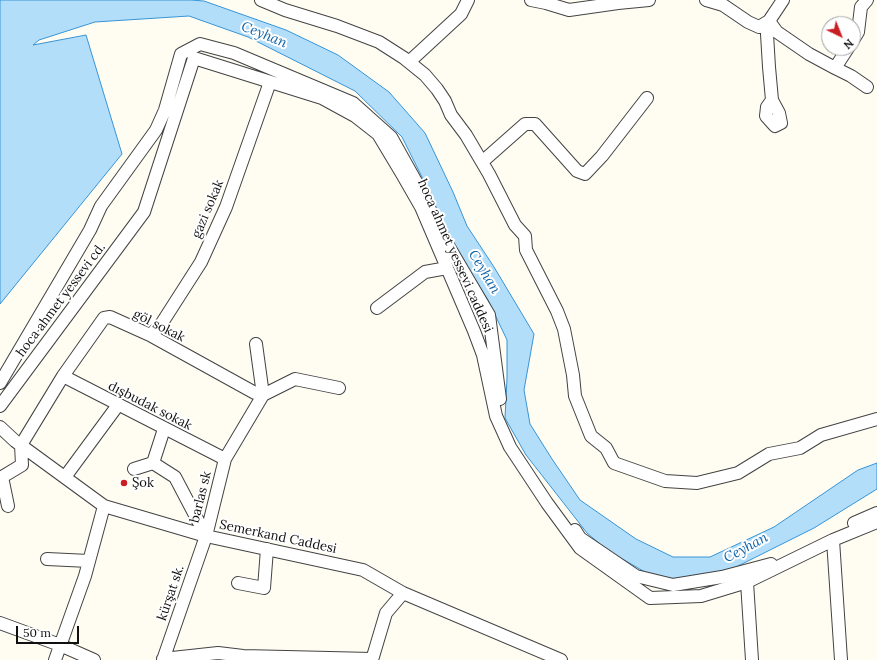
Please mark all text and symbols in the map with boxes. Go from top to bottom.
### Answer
north arrow [821,16,861,56]
water label: Ceyhan [239,18,289,52]
text: N [841,36,856,52]
street label: gazi sokak [189,177,227,241]
street label: hoca ahmet yessevi caddesi [414,177,496,335]
street label: hoca ahmet yessevi cd. [13,240,109,360]
water label: Ceyhan [464,247,504,297]
street label: göl sokak [131,306,187,346]
street label: dışbudak sokak [105,378,195,434]
street label: barlas sk [187,470,215,524]
place label: Şok [132,475,154,491]
marker: Şok [119,478,129,488]
street label: Semerkand Caddesi [218,517,338,557]
water label: Ceyhan [721,529,771,567]
street label: kürşat sk. [154,563,188,623]
scale bar [18,618,81,644]
text: 50 m [23,625,51,640]

